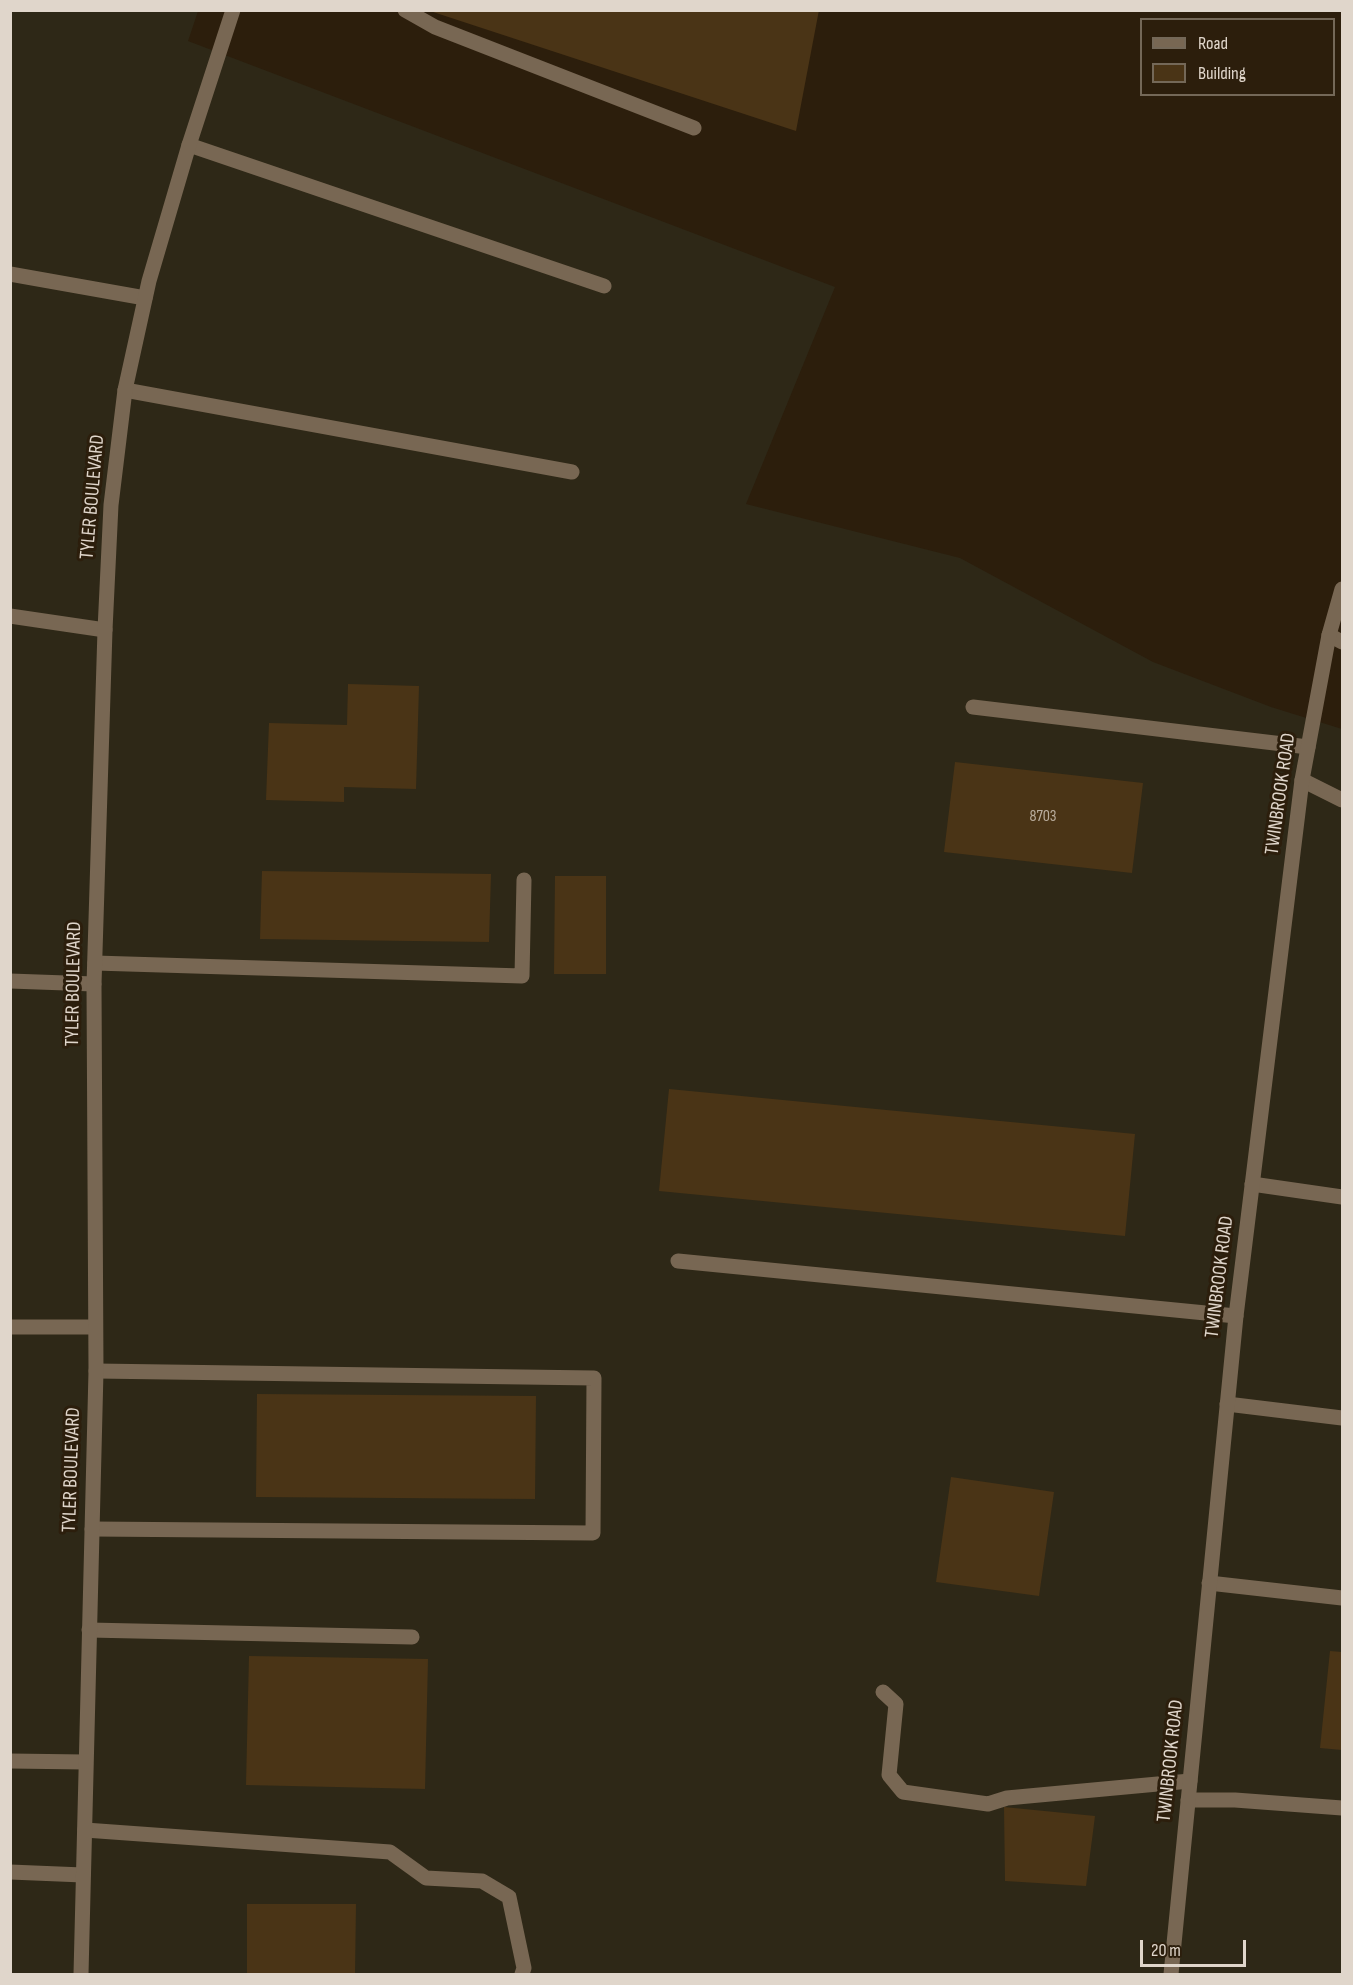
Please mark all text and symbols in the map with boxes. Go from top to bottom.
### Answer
legend [1140,18,1335,96]
text: Road [1198,33,1228,54]
text: Building [1198,63,1246,84]
street label: TYLER BOULEVARD [76,434,110,560]
street label: TWINBROOK ROAD [1261,732,1301,856]
house number: 8703 [1029,807,1057,827]
street label: TYLER BOULEVARD [61,921,87,1047]
street label: TWINBROOK ROAD [1201,1215,1239,1339]
street label: TYLER BOULEVARD [58,1407,86,1533]
street label: TWINBROOK ROAD [1153,1699,1189,1823]
scale bar [1143,1928,1250,1966]
text: 20 m [1151,1940,1181,1961]

